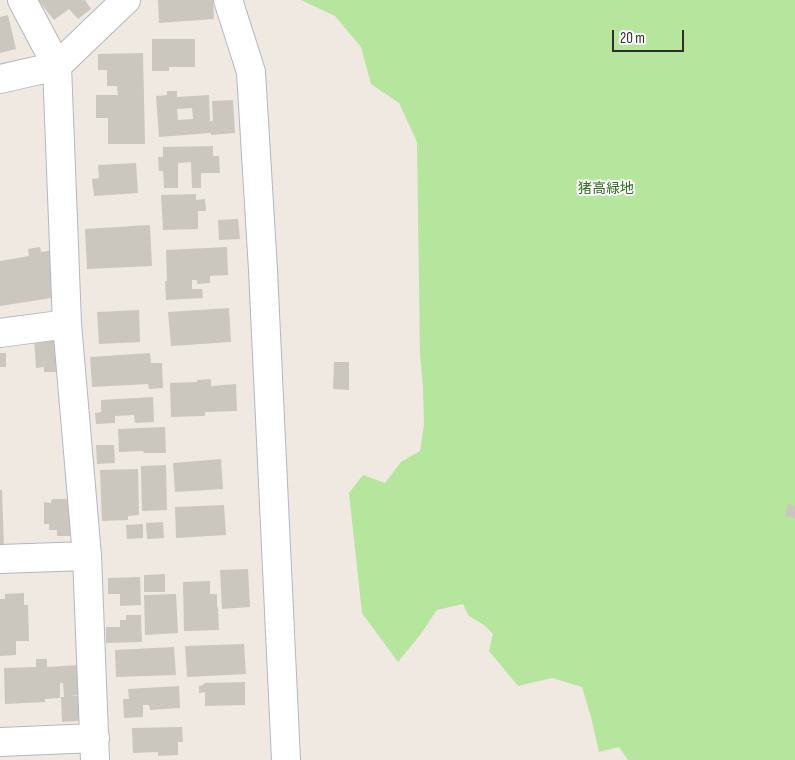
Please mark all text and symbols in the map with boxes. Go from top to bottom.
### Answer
scale bar [615,20,688,52]
text: 20 m [620,29,645,48]
park label: 猪高緑地 [578,181,634,197]

